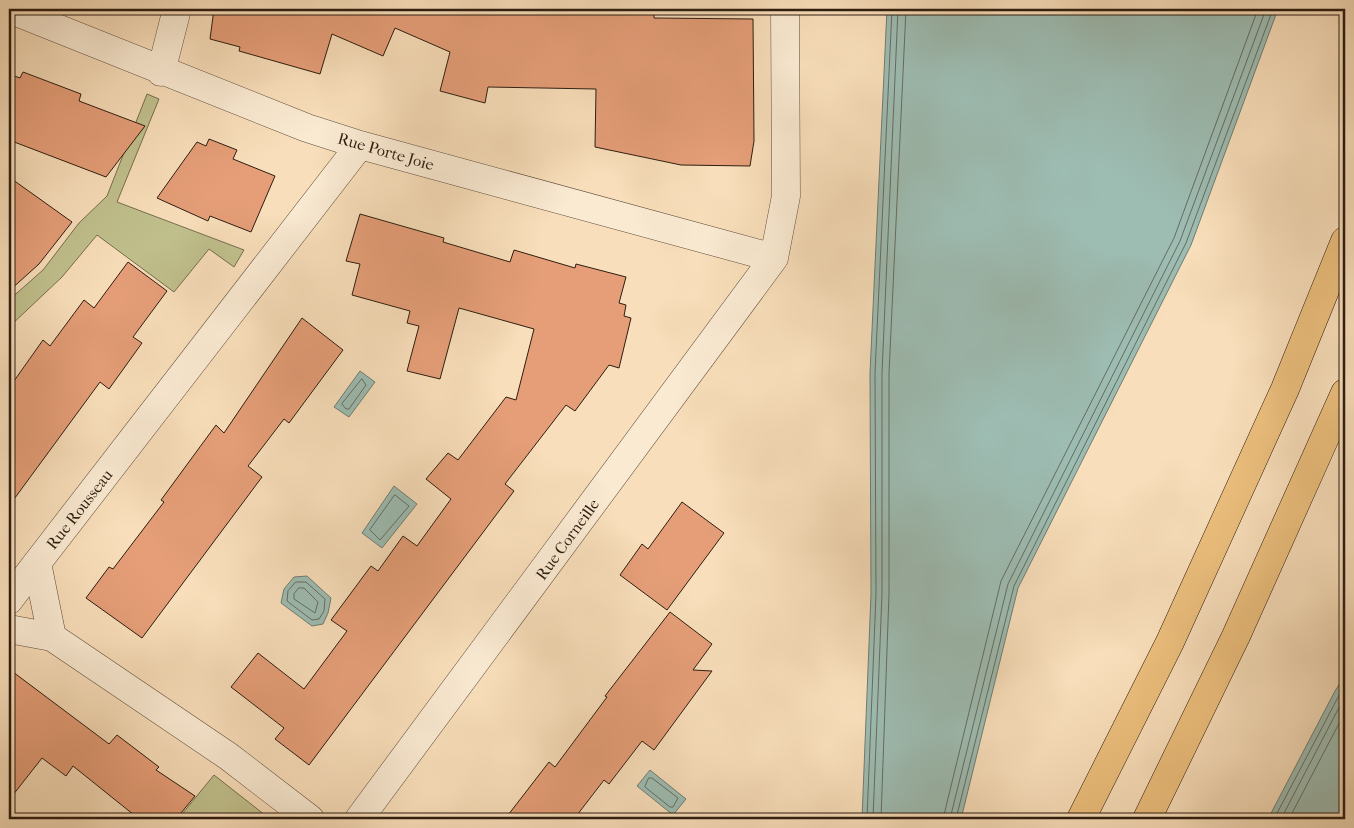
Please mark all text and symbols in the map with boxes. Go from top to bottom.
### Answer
street label: Rue Porte Joie [336,129,436,174]
street label: Rue Rousseau [42,466,116,553]
street label: Rue Corneille [532,495,603,584]

